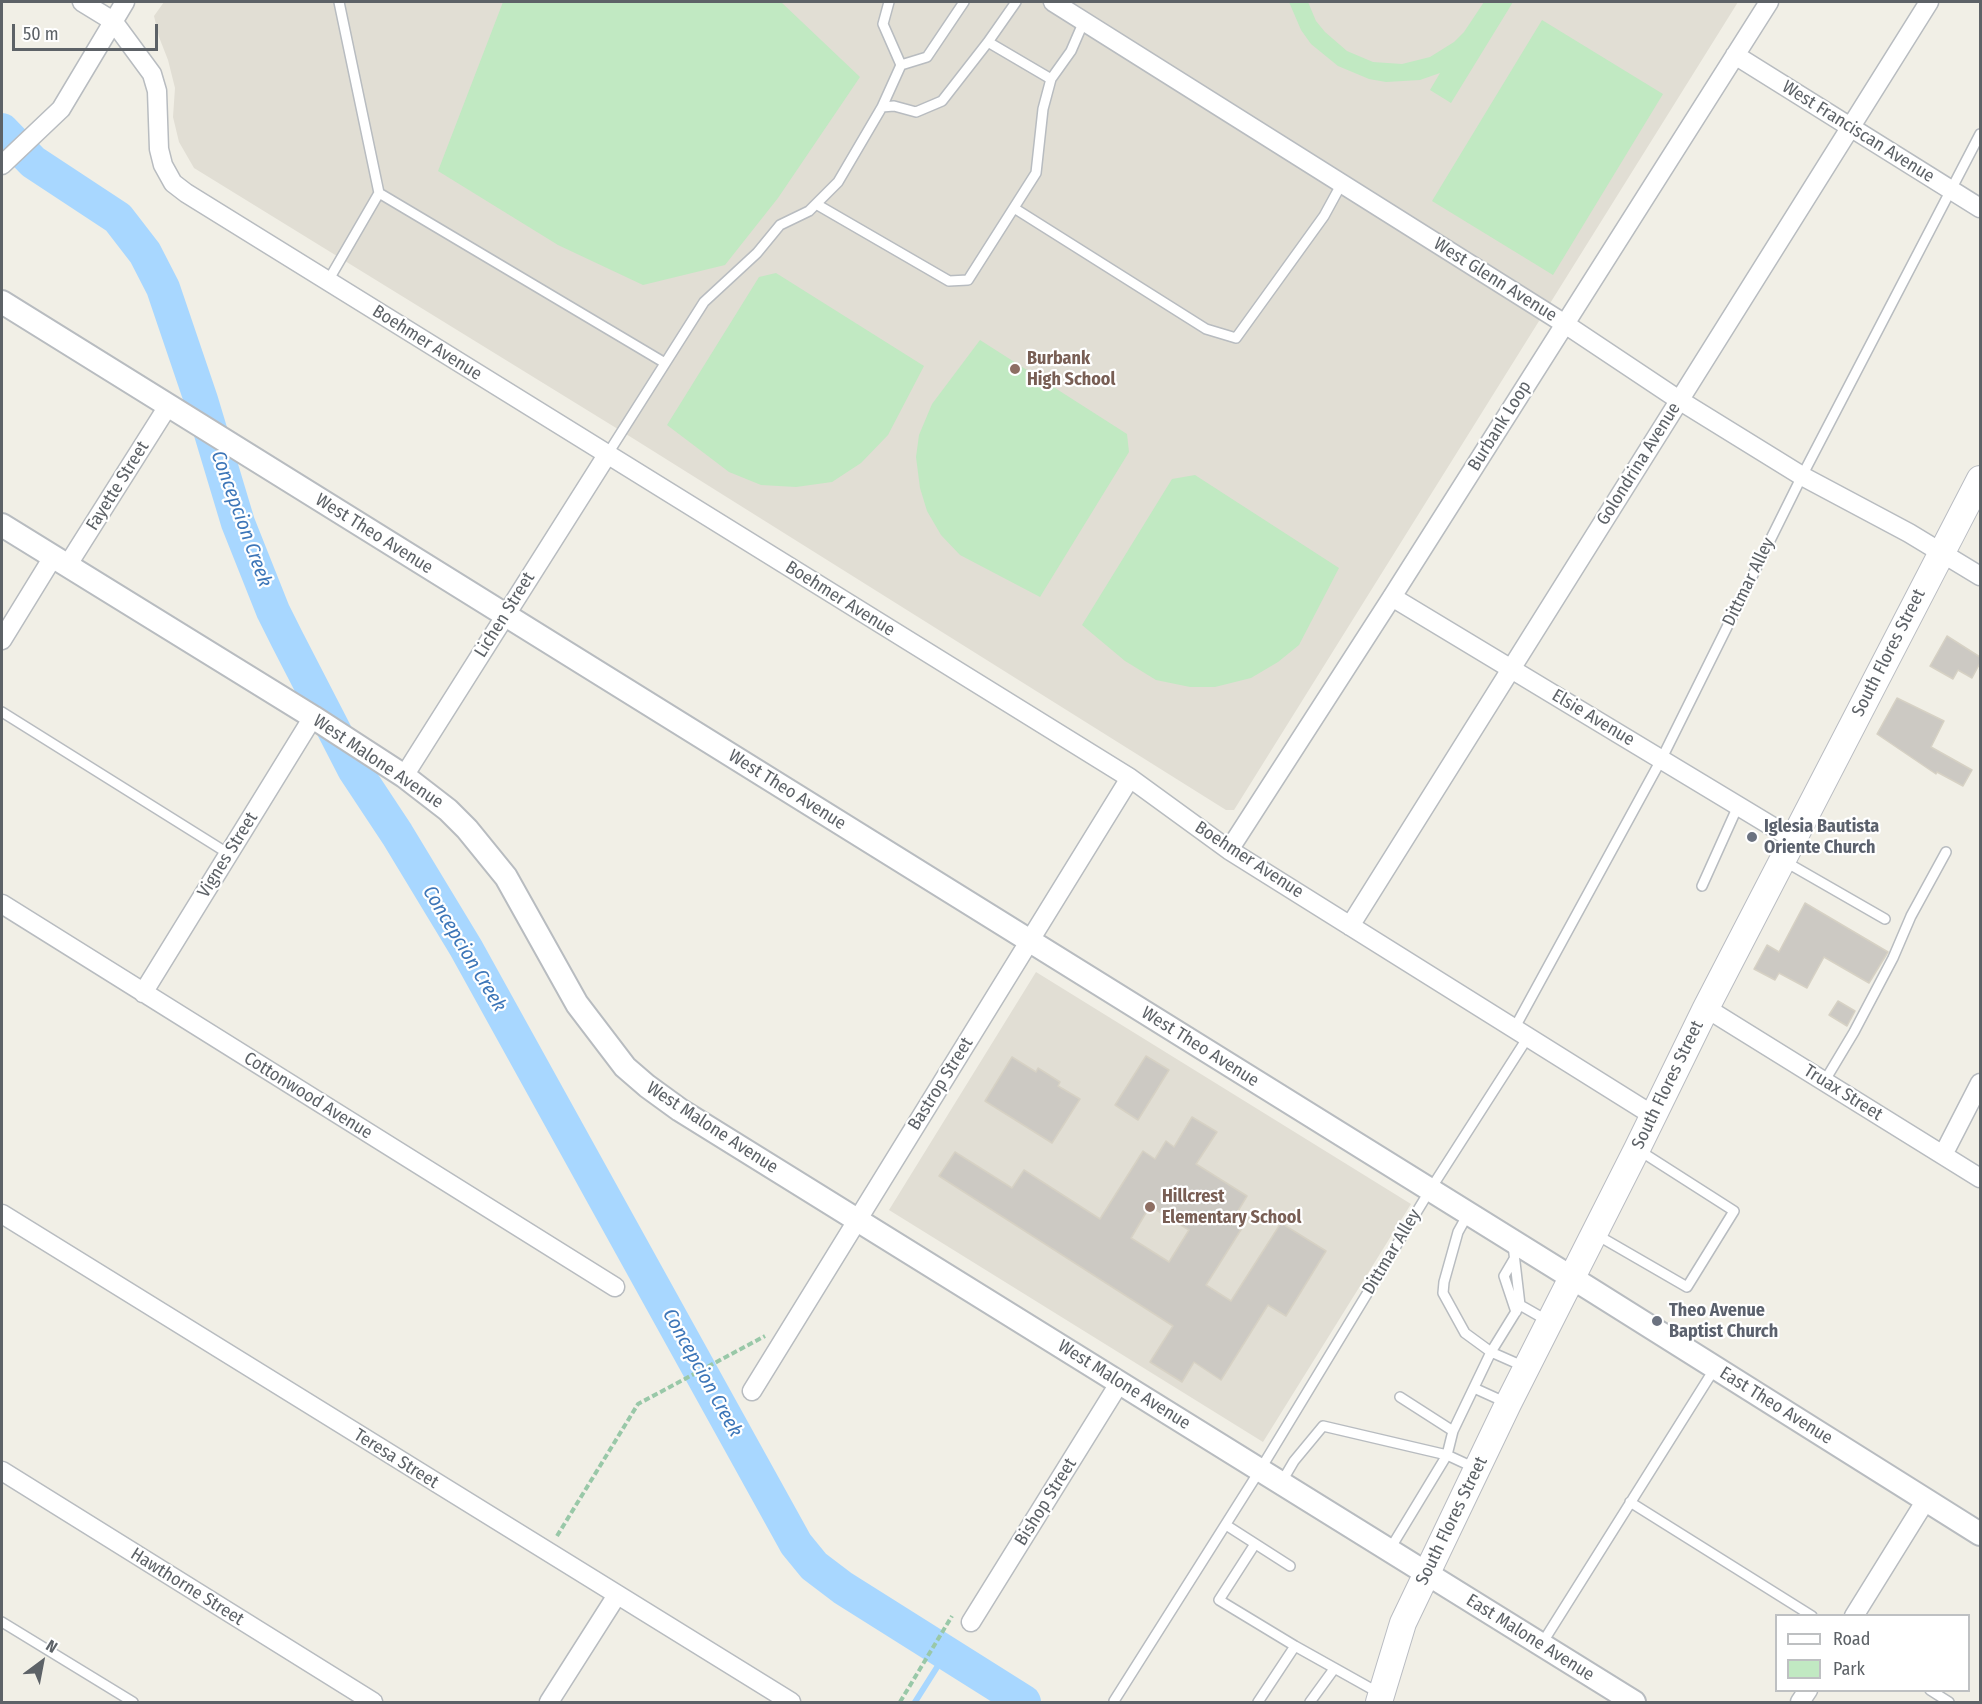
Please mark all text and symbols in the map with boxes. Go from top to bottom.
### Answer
scale bar [15,12,160,50]
text: 50 m [23,23,59,45]
street label: West Franciscan Avenue [1778,76,1938,188]
street label: West Glenn Avenue [1429,233,1561,327]
street label: Boehmer Avenue [368,301,486,385]
place label: Burbank High School [1027,348,1115,391]
marker: Burbank High School [1008,362,1022,376]
street label: Burbank Loop [1464,377,1536,475]
street label: Golondrina Avenue [1593,399,1685,529]
street label: Fayette Street [82,437,154,535]
water label: Concepcion Creek [205,448,277,590]
street label: West Theo Avenue [311,489,437,579]
street label: Dittmar Alley [1718,534,1780,630]
street label: Boehmer Avenue [781,557,899,641]
street label: Lichen Street [470,568,540,662]
street label: South Flores Street [1848,586,1930,720]
street label: Elsie Avenue [1548,685,1638,751]
street label: West Malone Avenue [309,710,447,814]
street label: West Theo Avenue [724,745,850,835]
street label: Vignes Street [193,808,263,902]
place label: Iglesia Bautista Oriente Church [1764,816,1879,858]
street label: Boehmer Avenue [1191,817,1307,903]
marker: Iglesia Bautista Oriente Church [1745,830,1759,844]
water label: Concepcion Creek [417,882,511,1016]
street label: West Theo Avenue [1137,1002,1263,1092]
street label: South Flores Street [1628,1017,1708,1153]
street label: Bastrop Street [904,1034,978,1134]
street label: Cottonwood Avenue [240,1048,376,1144]
street label: Truax Street [1800,1060,1886,1126]
street label: West Malone Avenue [642,1077,782,1179]
place label: Hillcrest Elementary School [1162,1186,1301,1228]
marker: Hillcrest Elementary School [1143,1200,1157,1214]
street label: Dittmar Alley [1358,1205,1426,1299]
place label: Theo Avenue Baptist Church [1669,1300,1778,1342]
water label: Concepcion Creek [657,1305,747,1441]
marker: Theo Avenue Baptist Church [1650,1314,1664,1328]
street label: West Malone Avenue [1054,1335,1194,1435]
street label: East Theo Avenue [1715,1363,1837,1449]
street label: Teresa Street [350,1424,442,1494]
street label: South Flores Street [1412,1453,1492,1589]
street label: Bishop Street [1011,1454,1081,1550]
street label: Hawthorne Street [126,1544,248,1630]
street label: East Malone Avenue [1462,1590,1598,1686]
legend [1775,1614,1970,1692]
text: Road [1833,1628,1870,1650]
north arrow [12,1632,72,1692]
text: N [43,1636,61,1657]
text: Park [1833,1658,1865,1680]

